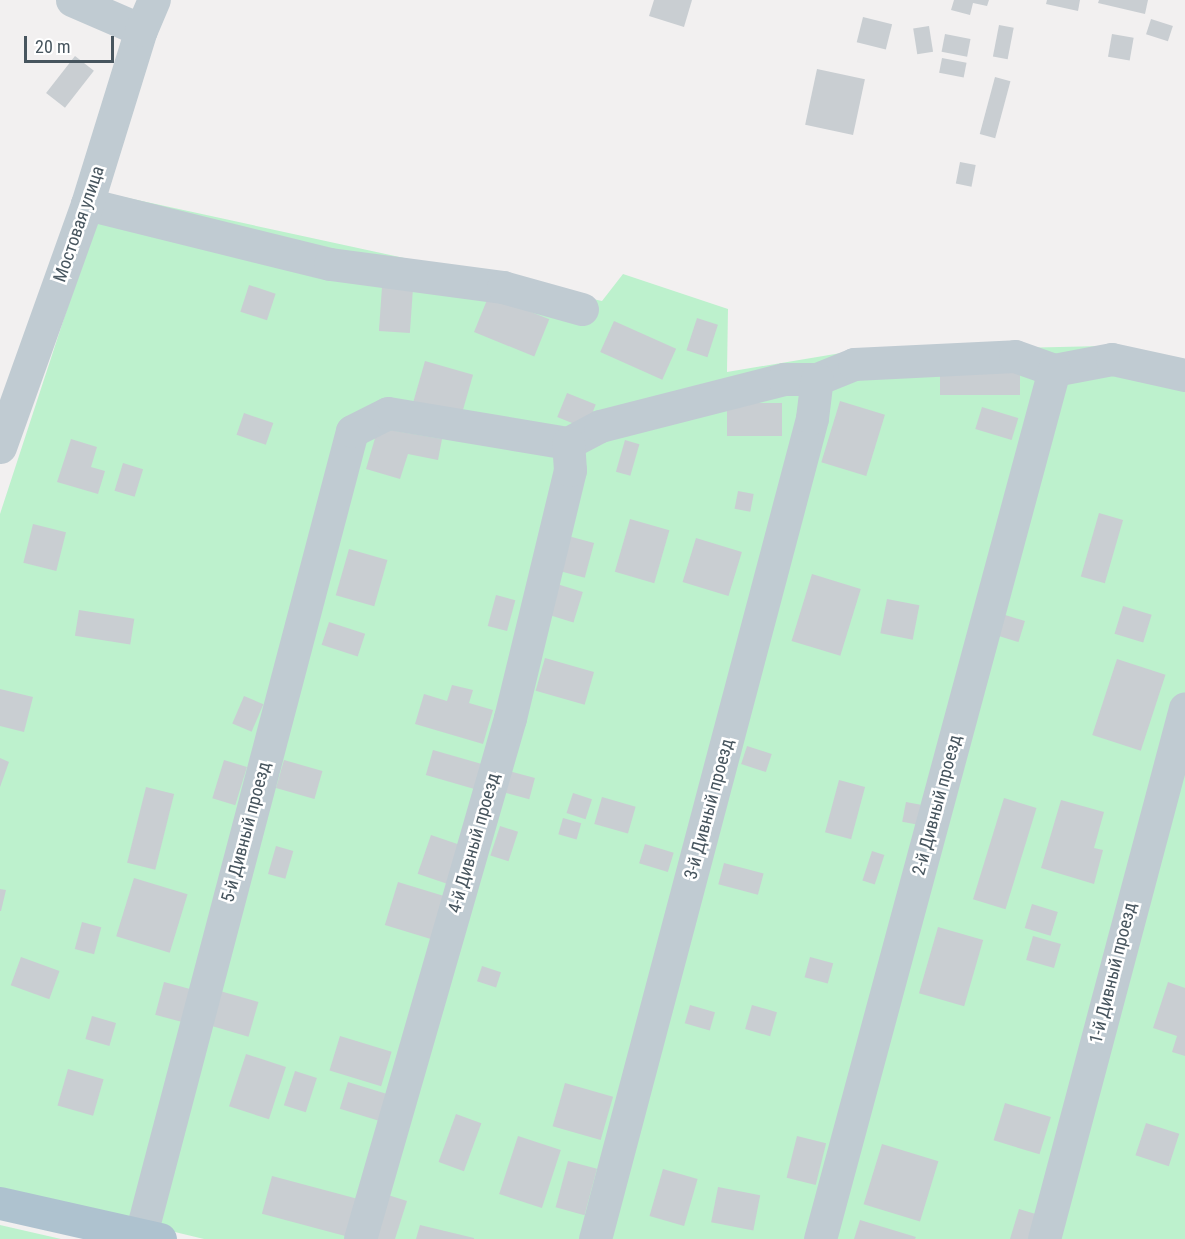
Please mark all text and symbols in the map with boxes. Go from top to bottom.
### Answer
scale bar [27,24,117,62]
text: 20 m [35,36,70,57]
street label: Мостовая улица [49,163,109,285]
street label: 2-й Дивный проезд [908,732,966,878]
street label: 3-й Дивный проезд [680,736,738,882]
street label: 5-й Дивный проезд [217,759,275,905]
street label: 4-й Дивный проезд [444,770,504,916]
street label: 1-й Дивный проезд [1085,900,1141,1046]

